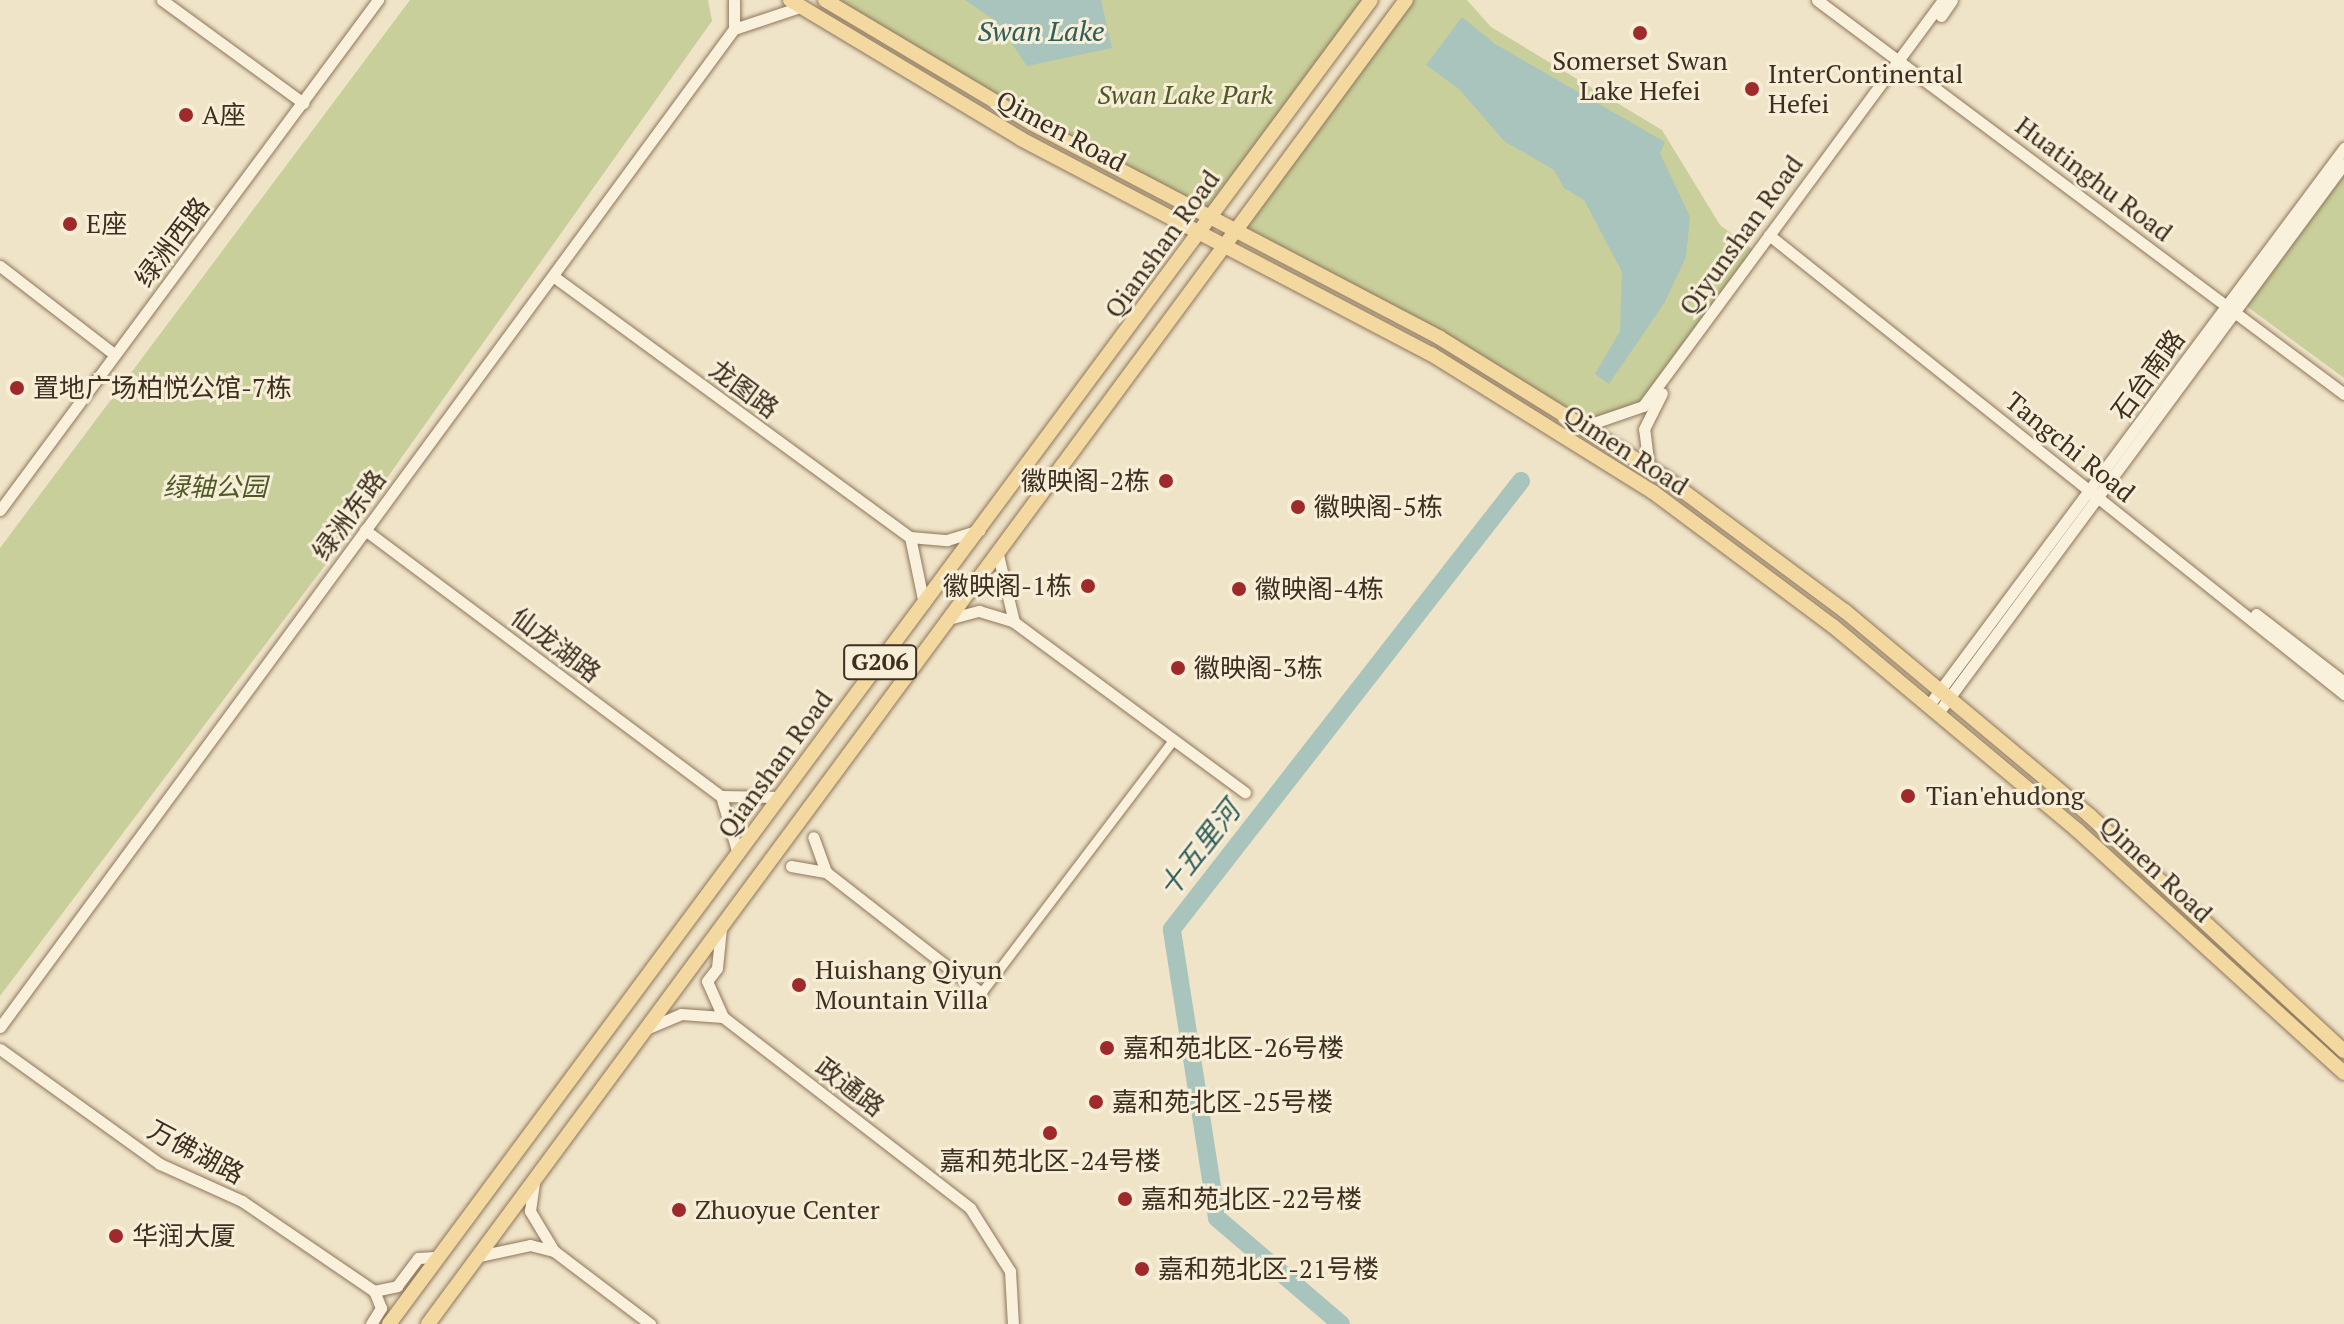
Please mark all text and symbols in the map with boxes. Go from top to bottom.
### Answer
water label: Swan Lake [978,14,1104,48]
marker: Somerset Swan Lake Hefei [1631,24,1649,42]
place label: Somerset Swan Lake Hefei [1552,45,1728,106]
place label: InterContinental Hefei [1768,58,1963,120]
park label: Swan Lake Park [1097,79,1273,111]
marker: InterContinental Hefei [1743,80,1761,98]
street label: Qimen Road [991,84,1131,178]
place label: A座 [202,99,246,131]
marker: A座 [177,106,195,124]
street label: Huatinghu Road [2010,110,2178,248]
street label: Qiyunshan Road [1673,149,1809,321]
street label: Qianshan Road [1098,164,1226,324]
street label: 绿洲西路 [128,191,216,293]
place label: E座 [86,208,127,240]
marker: E座 [61,215,79,233]
street label: 石台南路 [2105,324,2191,426]
street label: 龙图路 [703,353,785,425]
place label: 置地广场柏悦公馆-7栋 [33,372,292,404]
marker: 置地广场柏悦公馆-7栋 [8,379,26,397]
street label: Tangchi Road [1999,385,2141,509]
street label: Qimen Road [1558,398,1694,502]
street label: 绿洲东路 [306,464,392,566]
place label: 徽映阁-2栋 [1021,465,1150,497]
park label: 绿轴公园 [163,471,267,503]
marker: 徽映阁-2栋 [1157,472,1175,490]
place label: 徽映阁-5栋 [1314,491,1443,523]
marker: 徽映阁-5栋 [1289,498,1307,516]
place label: 徽映阁-1栋 [943,570,1072,602]
place label: 徽映阁-4栋 [1255,573,1384,605]
marker: 徽映阁-1栋 [1079,577,1097,595]
marker: 徽映阁-4栋 [1230,580,1248,598]
street label: 仙龙湖路 [505,601,607,689]
road number: G206 [842,642,918,682]
place label: 徽映阁-3栋 [1194,652,1323,684]
marker: 徽映阁-3栋 [1169,659,1187,677]
street label: Qianshan Road [711,684,839,844]
place label: Tian'ehudong [1926,780,2084,812]
marker: Tian'ehudong [1897,785,1919,807]
water label: 十五里河 [1151,795,1247,903]
street label: Qimen Road [2093,809,2219,929]
place label: Huishang Qiyun Mountain Villa [815,954,1002,1016]
marker: Huishang Qiyun Mountain Villa [790,976,808,994]
place label: 嘉和苑北区-26号楼 [1123,1032,1344,1064]
marker: 嘉和苑北区-26号楼 [1098,1039,1116,1057]
street label: 政通路 [809,1051,891,1123]
place label: 嘉和苑北区-25号楼 [1112,1086,1333,1118]
marker: 嘉和苑北区-25号楼 [1087,1093,1105,1111]
street label: 万佛湖路 [143,1114,249,1190]
marker: 嘉和苑北区-24号楼 [1041,1124,1059,1142]
place label: 嘉和苑北区-24号楼 [940,1145,1160,1177]
place label: 嘉和苑北区-22号楼 [1141,1183,1362,1215]
marker: 嘉和苑北区-22号楼 [1116,1190,1134,1208]
place label: Zhuoyue Center [695,1194,880,1226]
marker: Zhuoyue Center [670,1201,688,1219]
place label: 华润大厦 [132,1220,236,1252]
marker: 华润大厦 [107,1227,125,1245]
place label: 嘉和苑北区-21号楼 [1158,1253,1379,1285]
marker: 嘉和苑北区-21号楼 [1133,1260,1151,1278]

